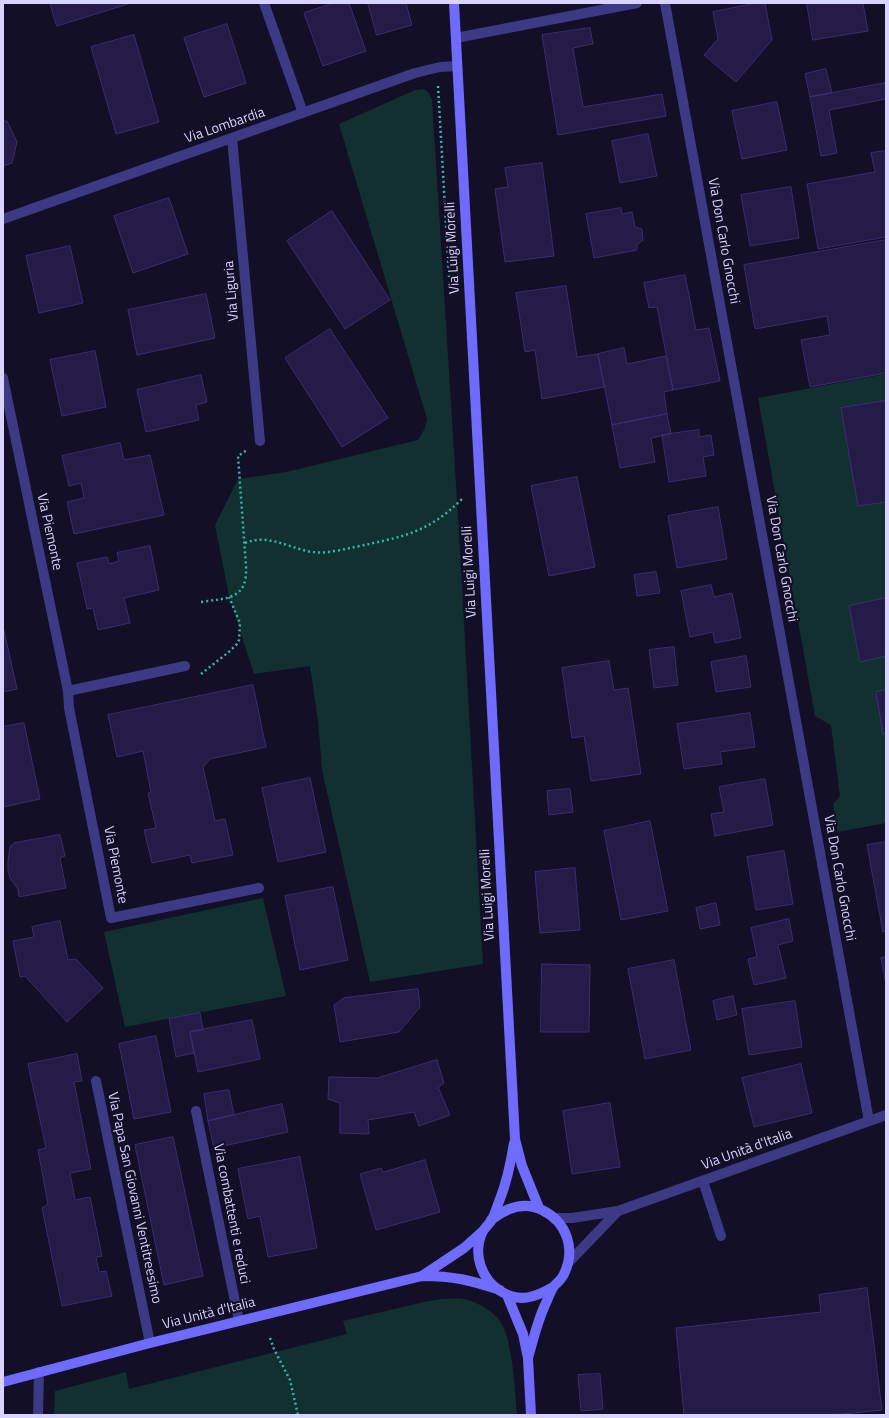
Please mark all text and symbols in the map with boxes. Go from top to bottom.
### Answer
street label: Via Lombardia [183,104,267,148]
street label: Via Don Carlo Gnocchi [704,177,742,305]
street label: Via Luigi Morelli [442,202,464,294]
street label: Via Liguria [221,260,243,322]
street label: Via Piemonte [33,492,65,572]
street label: Via Don Carlo Gnocchi [762,495,800,623]
street label: Via Luigi Morelli [459,526,481,618]
street label: Via Don Carlo Gnocchi [820,814,858,942]
street label: Via Piemonte [99,825,131,905]
street label: Via Luigi Morelli [477,849,499,941]
street label: Via Papa San Giovanni Ventitreesimo [103,1091,165,1305]
street label: Via Unità d'Italia [700,1126,794,1174]
street label: Via combattenti e reduci [209,1143,253,1285]
street label: Via Unità d'Italia [161,1294,257,1334]

